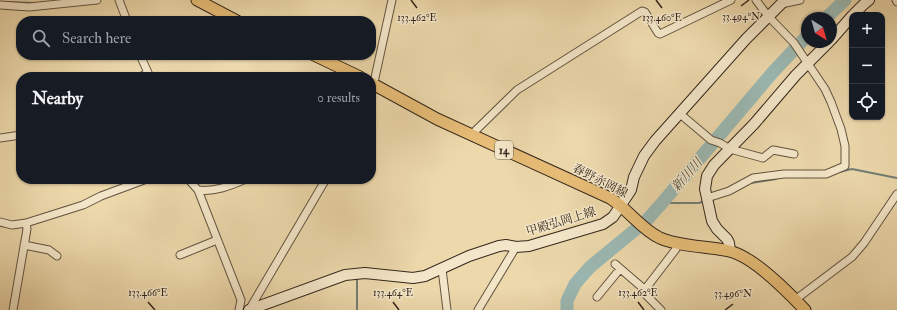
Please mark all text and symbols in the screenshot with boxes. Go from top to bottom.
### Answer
text: 33.494°N [722,11,760,23]
text: 133.462°E [397,12,437,24]
text: 133.460°E [642,12,682,24]
north arrow [801,12,837,48]
map controls [849,12,885,120]
button: + [849,12,885,48]
search box [16,16,376,60]
icon: search [30,27,52,49]
text: Search here [62,29,131,48]
button: − [849,48,885,84]
button: locate [849,84,885,120]
text: Nearby [32,88,83,109]
text: 0 results [317,90,360,106]
road number: 14 [495,141,513,159]
water label: 新川川 [668,154,707,195]
street label: 春野赤岡線 [570,161,630,201]
street label: 甲殿弘岡上線 [524,204,598,240]
text: 133.466°E [128,287,168,299]
text: 133.464°E [373,287,413,299]
text: 133.462°E [618,287,658,299]
text: 33.496°N [714,288,752,300]

